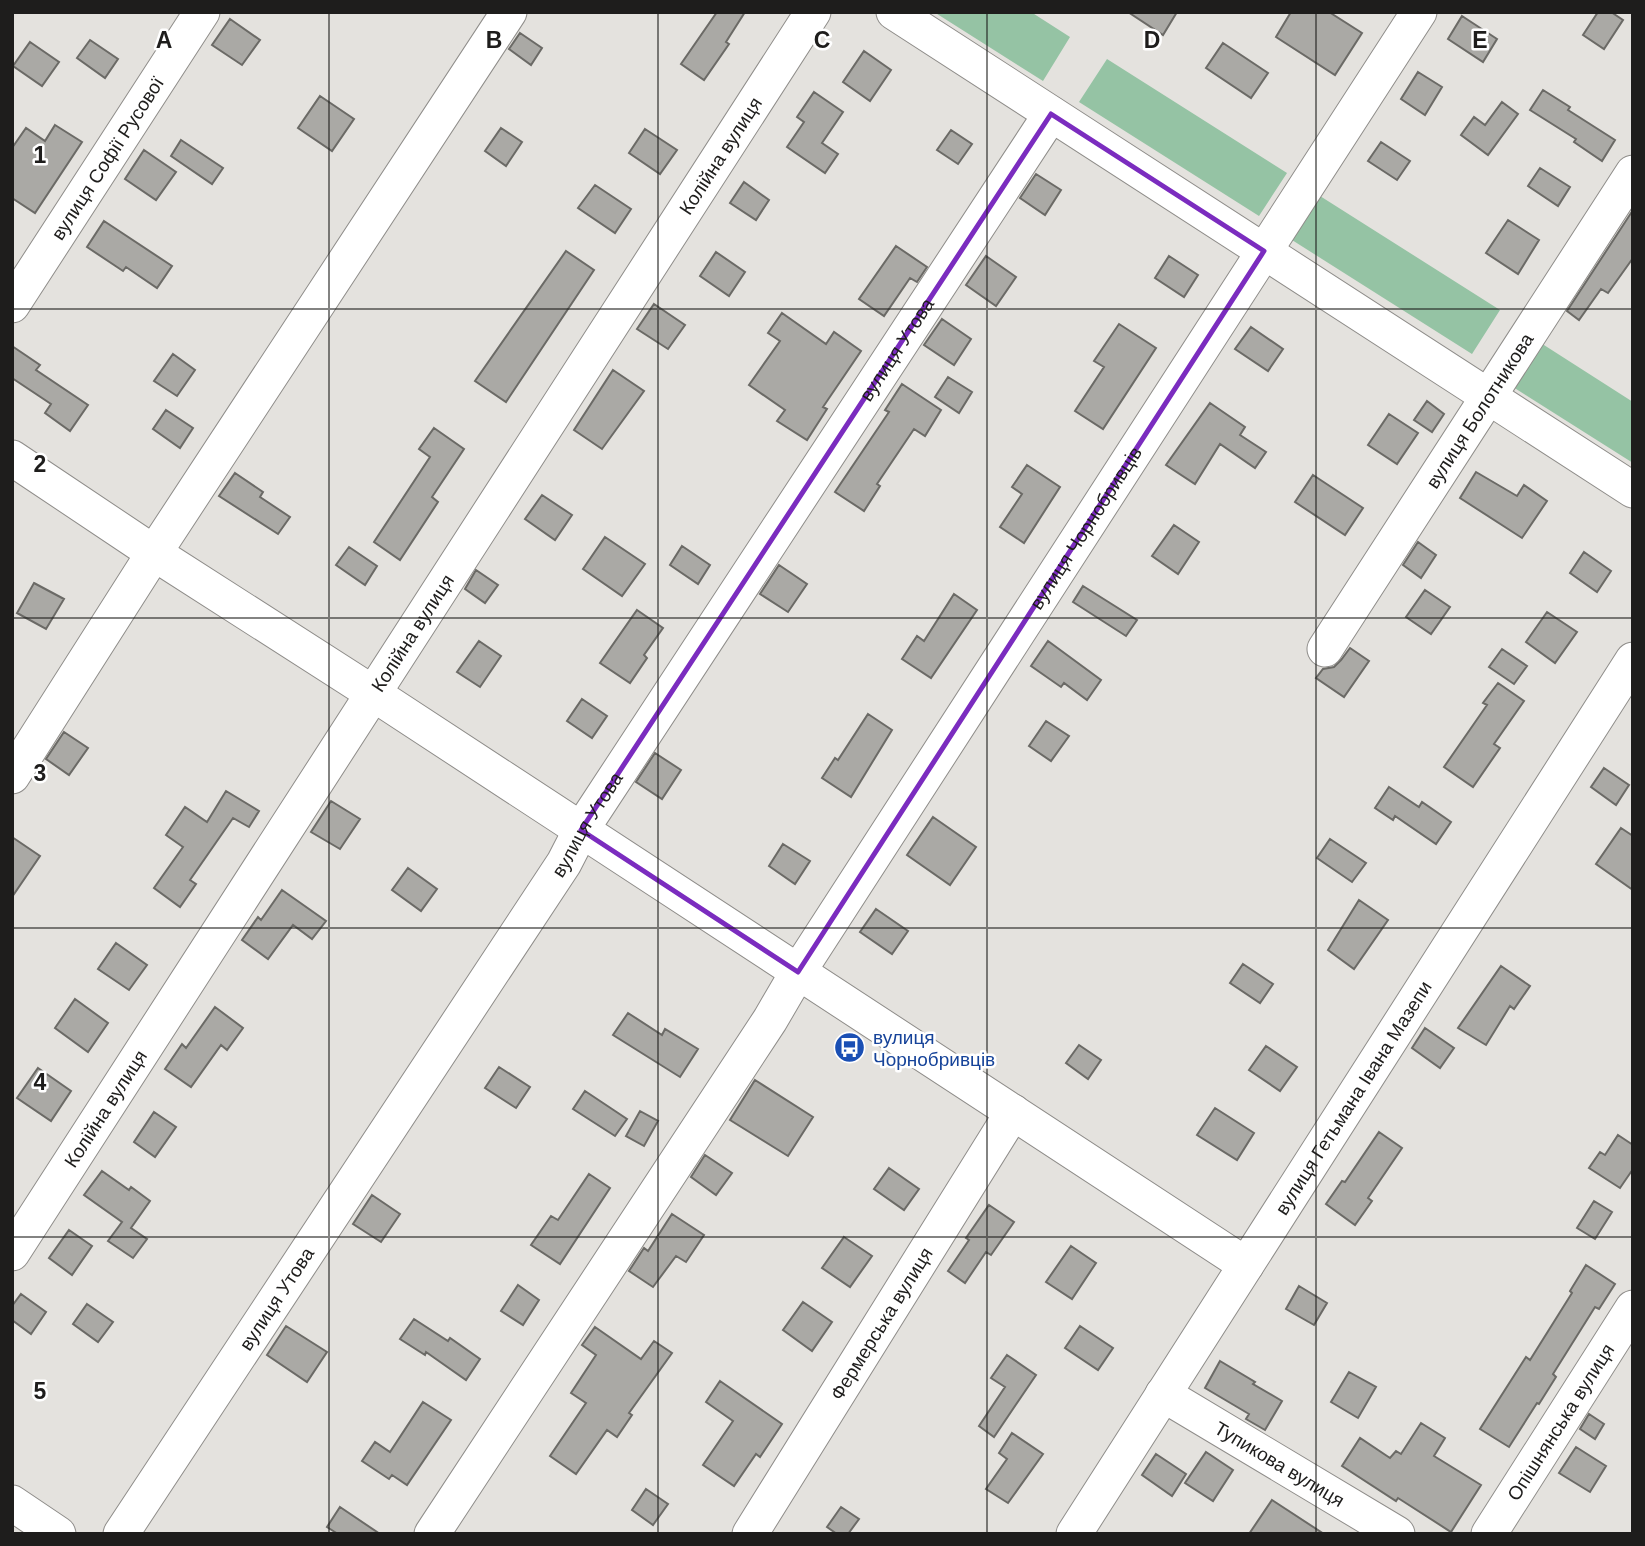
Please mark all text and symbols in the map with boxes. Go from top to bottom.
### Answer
text: A [156,27,172,53]
text: B [486,27,502,53]
text: C [814,27,830,53]
text: D [1144,27,1160,53]
text: E [1472,27,1488,53]
street label: вулиця Софії Русової [47,72,168,243]
street label: Колійна вулиця [675,93,766,218]
text: 1 [34,142,47,168]
street label: вулиця Утова [855,294,938,405]
street label: вулиця Болотникова [1421,329,1537,492]
street label: вулиця Чорнобривців [1025,442,1146,613]
text: 2 [34,451,46,477]
street label: Колійна вулиця [367,570,458,695]
text: 3 [34,760,46,786]
street label: вулиця Утова [547,768,627,881]
street label: вулиця Гетьмана Івана Мазепи [1271,977,1436,1218]
place label: вулиця Чорнобривців [873,1027,995,1070]
bus stop icon: вулиця Чорнобривців [833,1031,867,1065]
street label: Колійна вулиця [60,1046,151,1171]
text: 4 [34,1069,47,1095]
street label: вулиця Утова [235,1243,318,1354]
street label: Фермерська вулиця [826,1243,936,1404]
street label: Опішнянська вулиця [1503,1340,1618,1504]
text: 5 [34,1378,47,1404]
street label: Тупикова вулиця [1211,1417,1348,1511]

